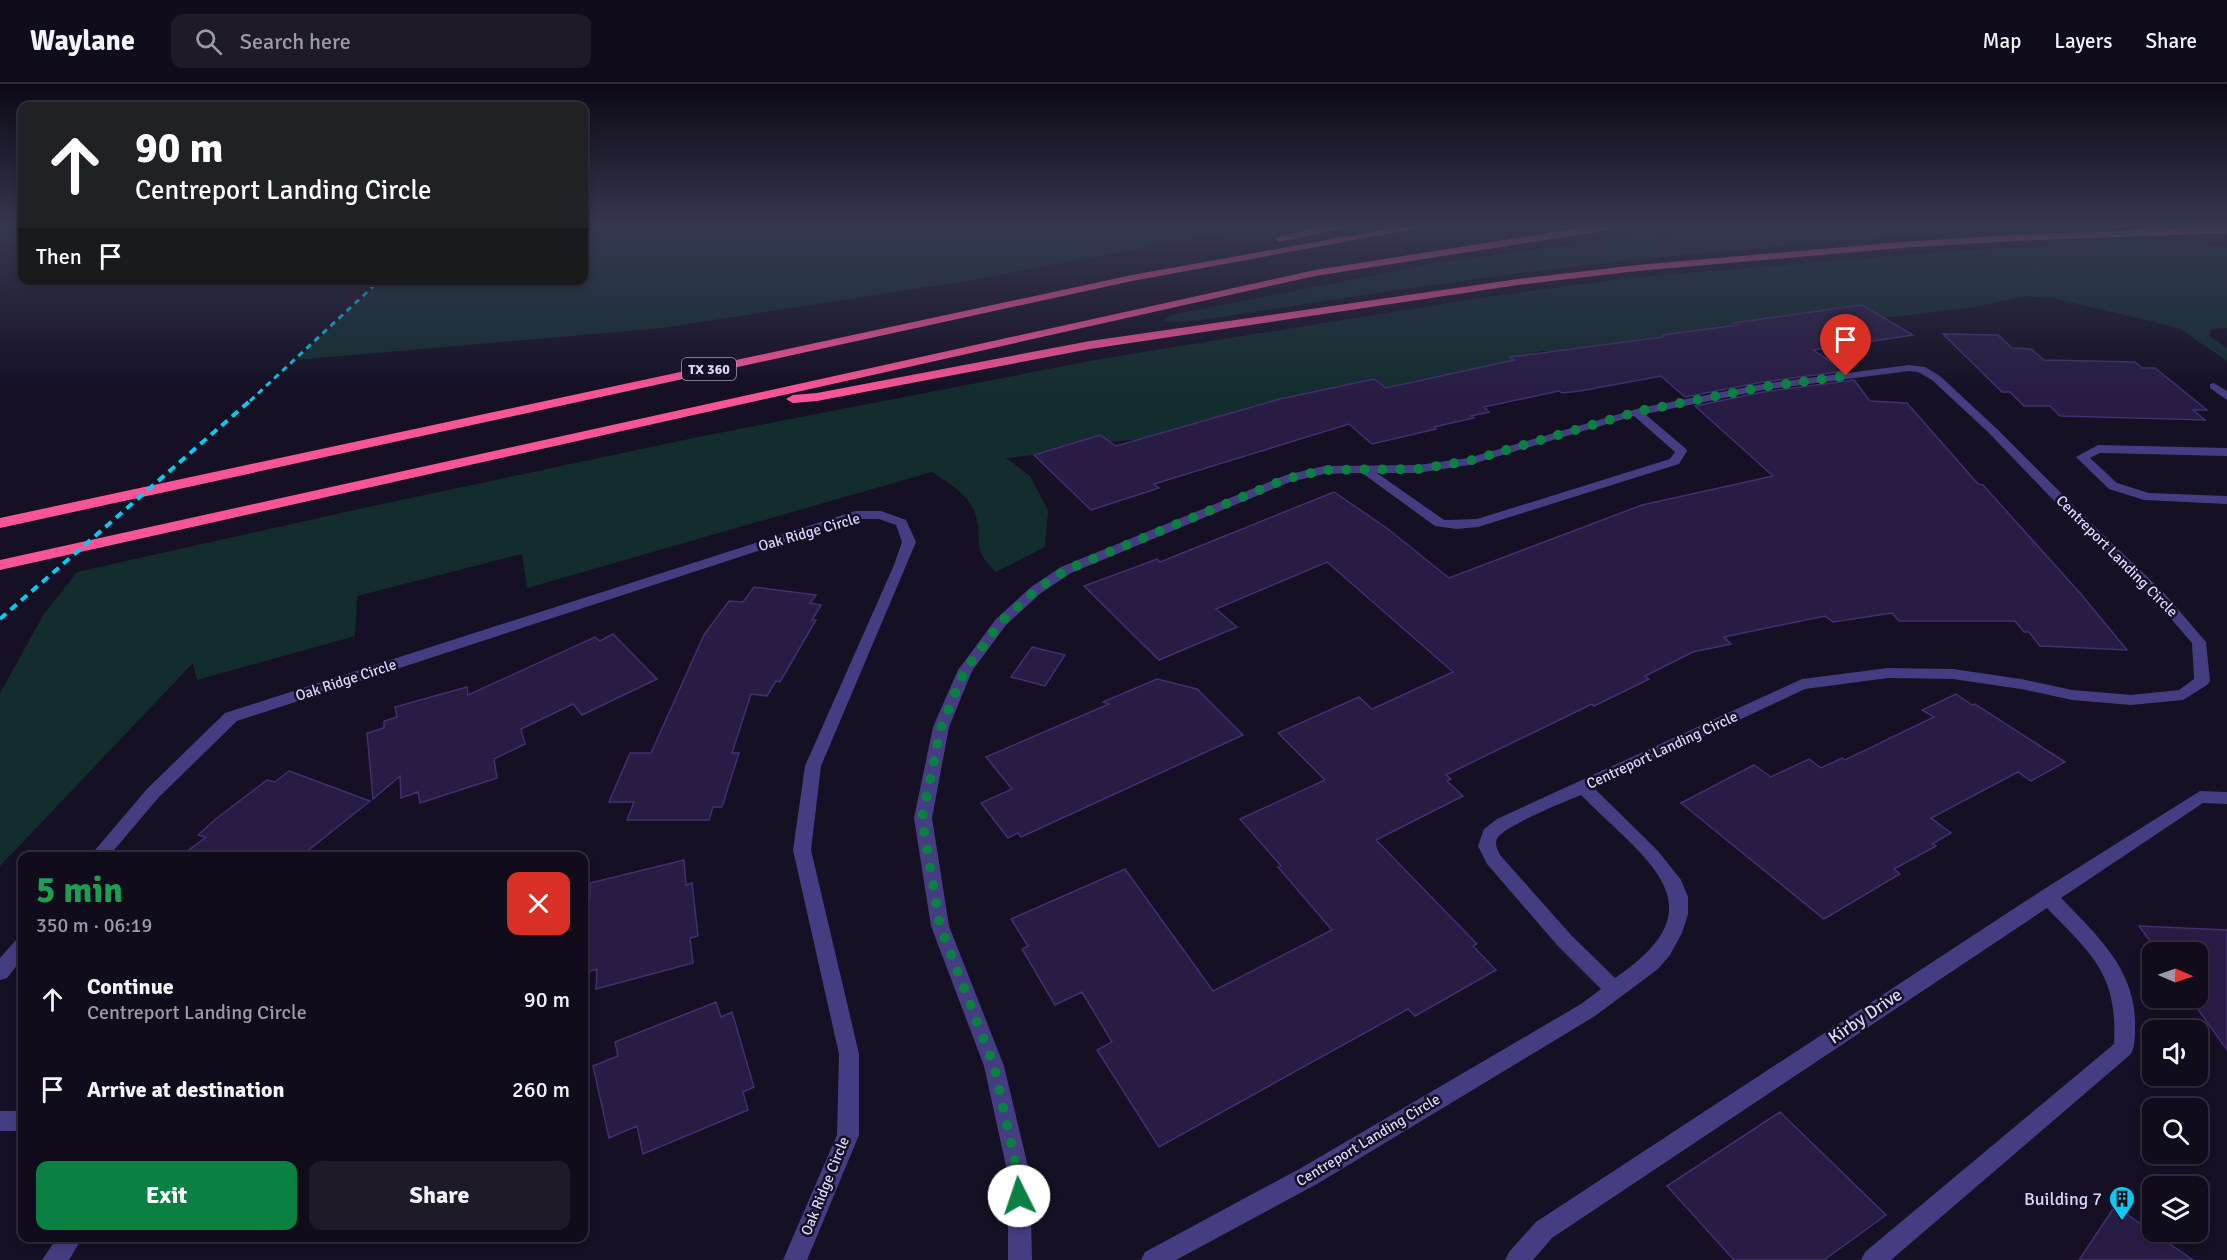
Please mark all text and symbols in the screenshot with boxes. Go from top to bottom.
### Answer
search box [171,14,591,68]
text: Waylane [30,24,135,58]
icon: search [192,25,225,58]
text: Search here [240,28,351,55]
text: Map [1983,28,2021,54]
text: Layers [2054,28,2112,54]
text: Share [2145,28,2197,54]
text: 90 m [135,123,224,174]
icon: ahead [36,126,114,204]
text: Centreport Landing Circle [135,174,432,207]
icon: arrive [94,240,127,273]
text: Then [36,243,82,270]
pin [1820,314,1871,376]
icon: arrive [1829,323,1862,356]
road number: TX 360 [682,358,736,380]
street label: Centreport Landing Circle [2052,491,2182,621]
street label: Oak Ridge Circle [756,509,862,555]
street label: Oak Ridge Circle [293,655,399,705]
street label: Centreport Landing Circle [1584,707,1740,793]
text: 5 min [36,868,123,913]
button: close [507,872,570,935]
text: 350 m · 06:19 [36,913,152,938]
north arrow [2142,942,2208,1008]
map controls [2142,942,2208,1242]
text: Continue [87,973,174,1000]
icon: ahead [36,983,69,1016]
street label: Kirby Drive [1824,983,1906,1049]
text: 90 m [524,986,570,1013]
text: Centreport Landing Circle [87,1000,307,1025]
button: sound [2142,1020,2208,1086]
icon: arrive [36,1073,69,1106]
text: Arrive at destination [87,1076,284,1103]
text: 260 m [512,1076,570,1103]
street label: Centreport Landing Circle [1293,1090,1443,1190]
button: search [2142,1098,2208,1164]
street label: Oak Ridge Circle [797,1134,853,1238]
button: Exit [36,1161,297,1230]
button: Share [309,1161,570,1230]
position arrow [987,1164,1051,1228]
button: layers [2142,1176,2208,1242]
building icon: Building 7 [2107,1184,2137,1222]
place label: Building 7 [2024,1188,2102,1210]

